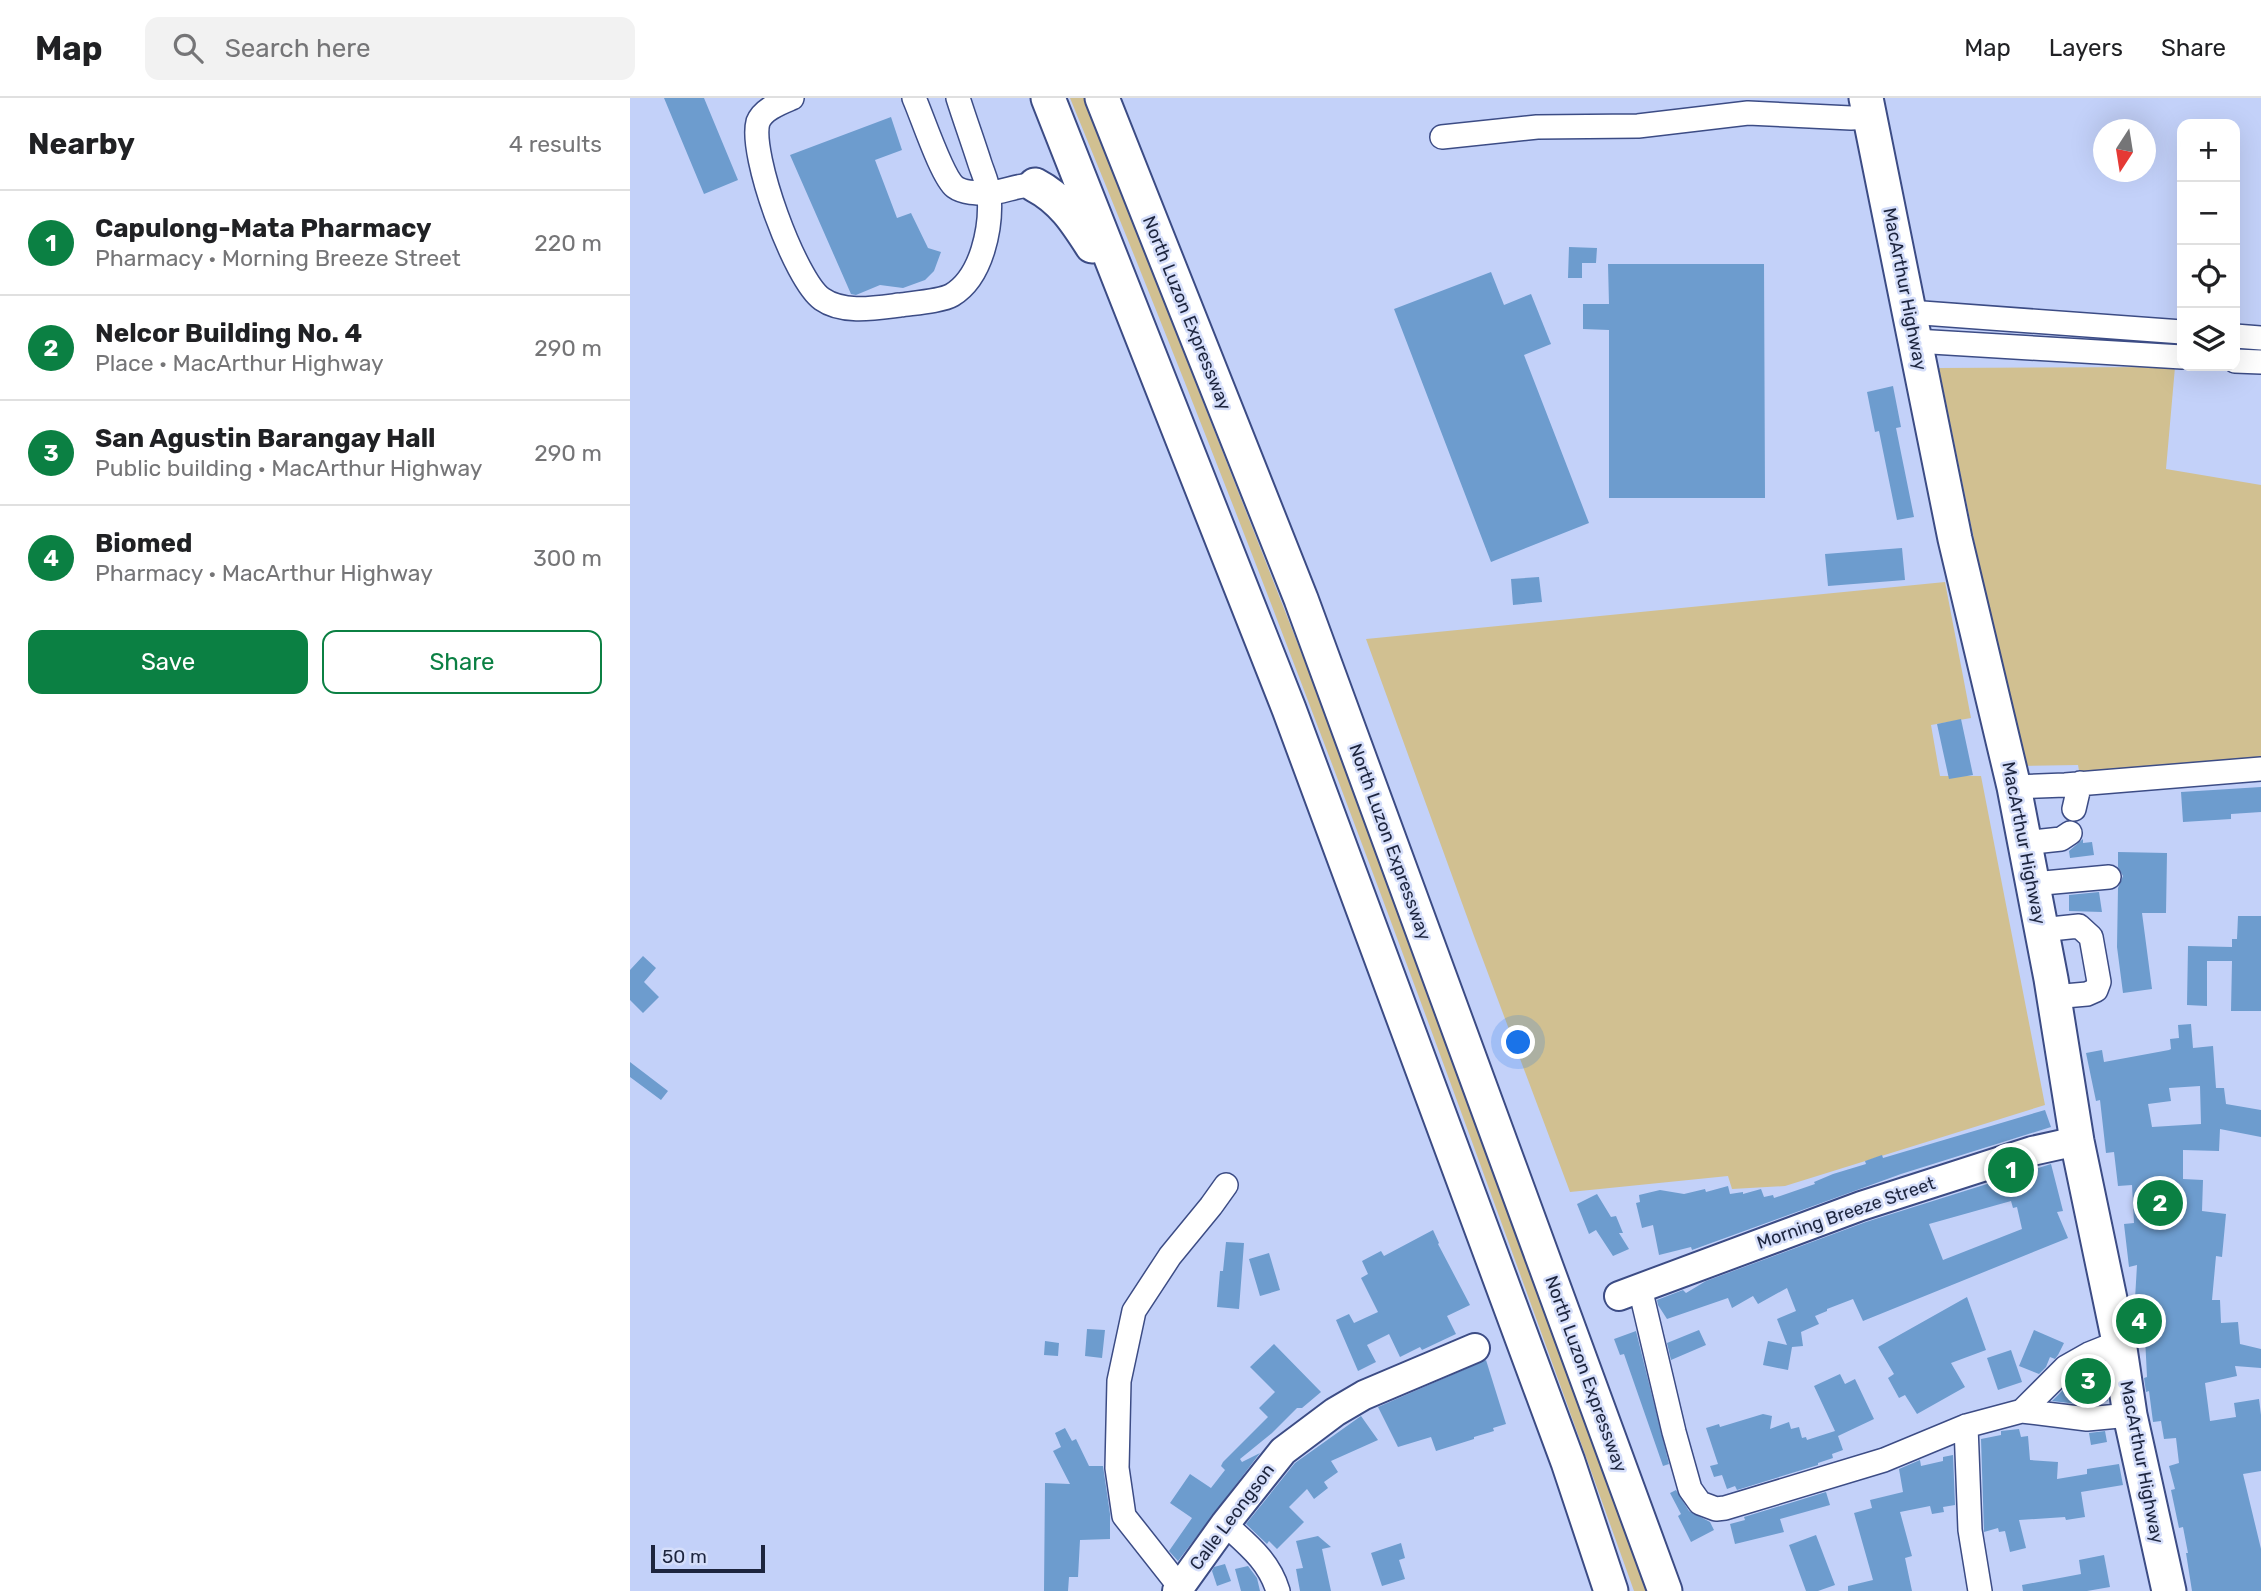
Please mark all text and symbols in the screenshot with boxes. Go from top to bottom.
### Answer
search box [145,17,635,80]
text: Map [35,29,103,68]
icon: search [169,29,207,67]
text: Search here [225,33,370,64]
text: Map [1964,34,2011,62]
text: Layers [2049,34,2123,62]
text: Share [2161,34,2226,62]
north arrow [2093,119,2156,182]
map controls [2177,119,2240,371]
button: + [2177,119,2240,182]
text: Nearby [28,126,135,162]
text: 4 results [509,130,602,158]
button: − [2177,182,2240,245]
street label: MacArthur Highway [1878,206,1932,372]
text: Capulong-Mata Pharmacy [95,213,431,244]
street label: North Luzon Expressway [1138,213,1236,413]
text: 1 [45,229,57,257]
text: 220 m [534,229,602,257]
text: Pharmacy · Morning Breeze Street [95,244,461,272]
button: locate [2177,245,2240,308]
button: layers [2177,308,2240,371]
text: Nelcor Building No. 4 [95,318,362,349]
text: 2 [44,334,58,362]
text: 290 m [534,334,602,362]
text: Place · MacArthur Highway [95,349,384,377]
text: San Agustin Barangay Hall [95,423,436,454]
text: 3 [43,439,59,467]
text: 290 m [534,439,602,467]
text: Public building · MacArthur Highway [95,454,483,482]
text: Biomed [95,528,192,559]
text: 4 [43,544,59,572]
text: 300 m [533,544,602,572]
text: Pharmacy · MacArthur Highway [95,559,433,587]
button: Save [28,630,308,694]
button: Share [322,630,602,694]
street label: North Luzon Expressway [1344,741,1436,943]
street label: MacArthur Highway [1997,760,2051,926]
your location [1501,1025,1535,1059]
pin: 1 [1988,1144,2034,1196]
street label: Morning Breeze Street [1754,1172,1938,1254]
pin: 2 [2137,1177,2183,1229]
street label: North Luzon Expressway [1540,1273,1632,1475]
pin: 4 [2116,1295,2162,1347]
pin: 3 [2065,1355,2111,1407]
street label: MacArthur Highway [2115,1379,2169,1545]
street label: Calle Leongson [1185,1459,1279,1575]
scale bar [651,1542,765,1574]
text: 50 m [662,1545,707,1568]

